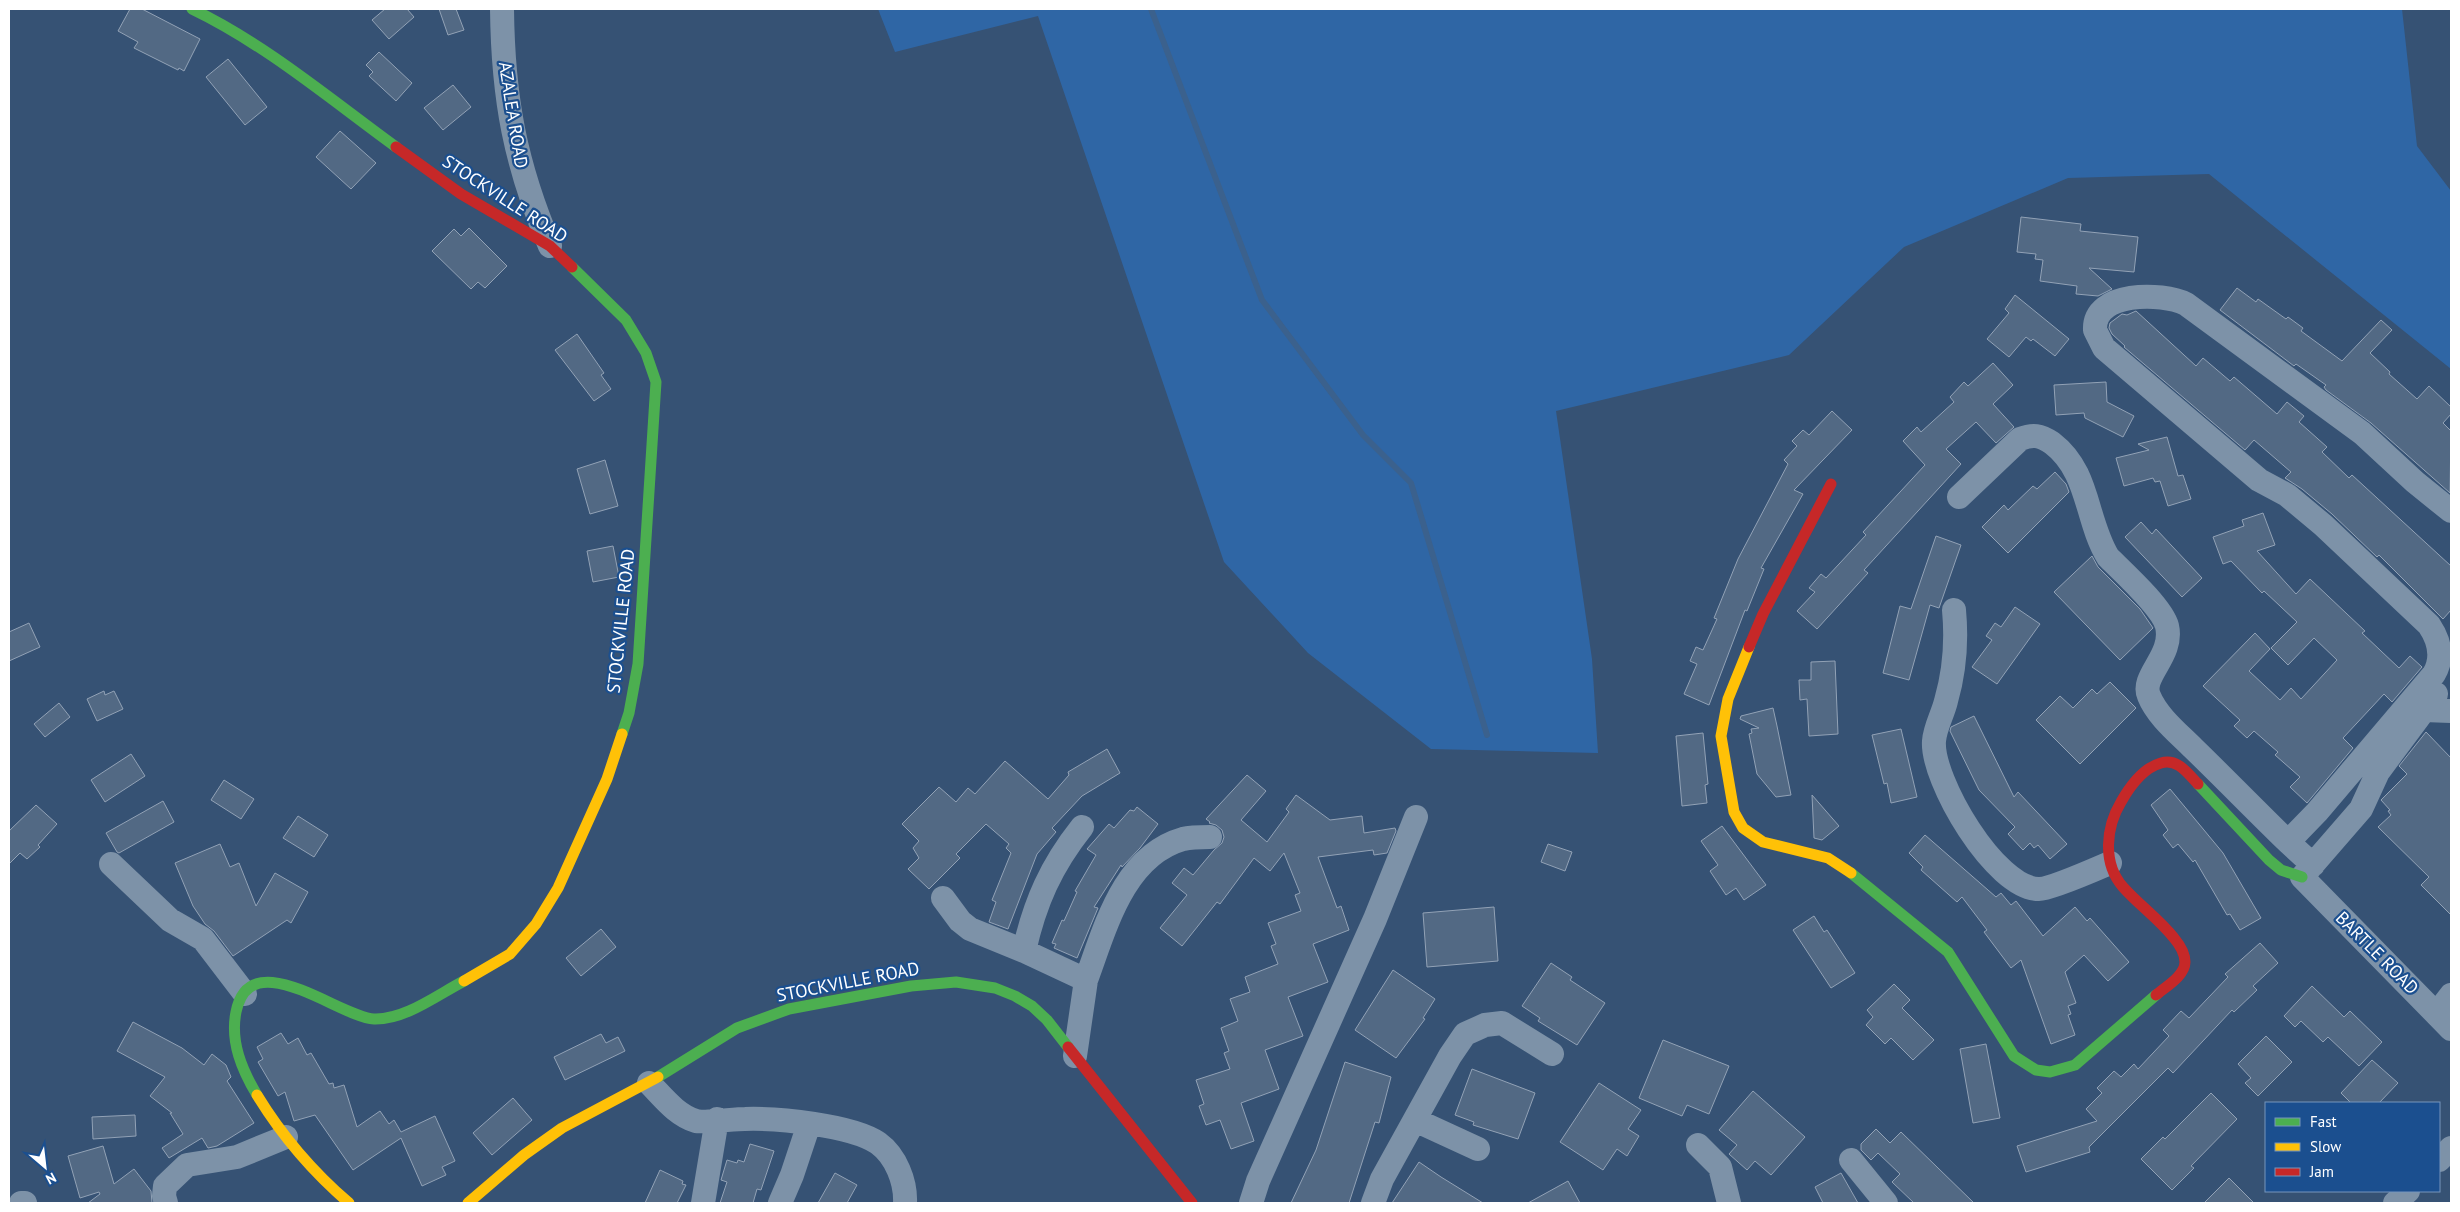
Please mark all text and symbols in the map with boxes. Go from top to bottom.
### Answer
street label: AZALEA ROAD [494,60,533,170]
street label: STOCKVILLE ROAD [438,149,572,248]
street label: STOCKVILLE ROAD [601,548,640,694]
street label: BARTLE ROAD [2331,906,2424,999]
street label: STOCKVILLE ROAD [775,956,921,1007]
legend [2265,1102,2440,1192]
text: Fast [2310,1112,2337,1131]
text: Slow [2310,1137,2341,1156]
north arrow [20,1142,70,1192]
text: Jam [2309,1162,2334,1181]
text: N [43,1168,59,1189]

